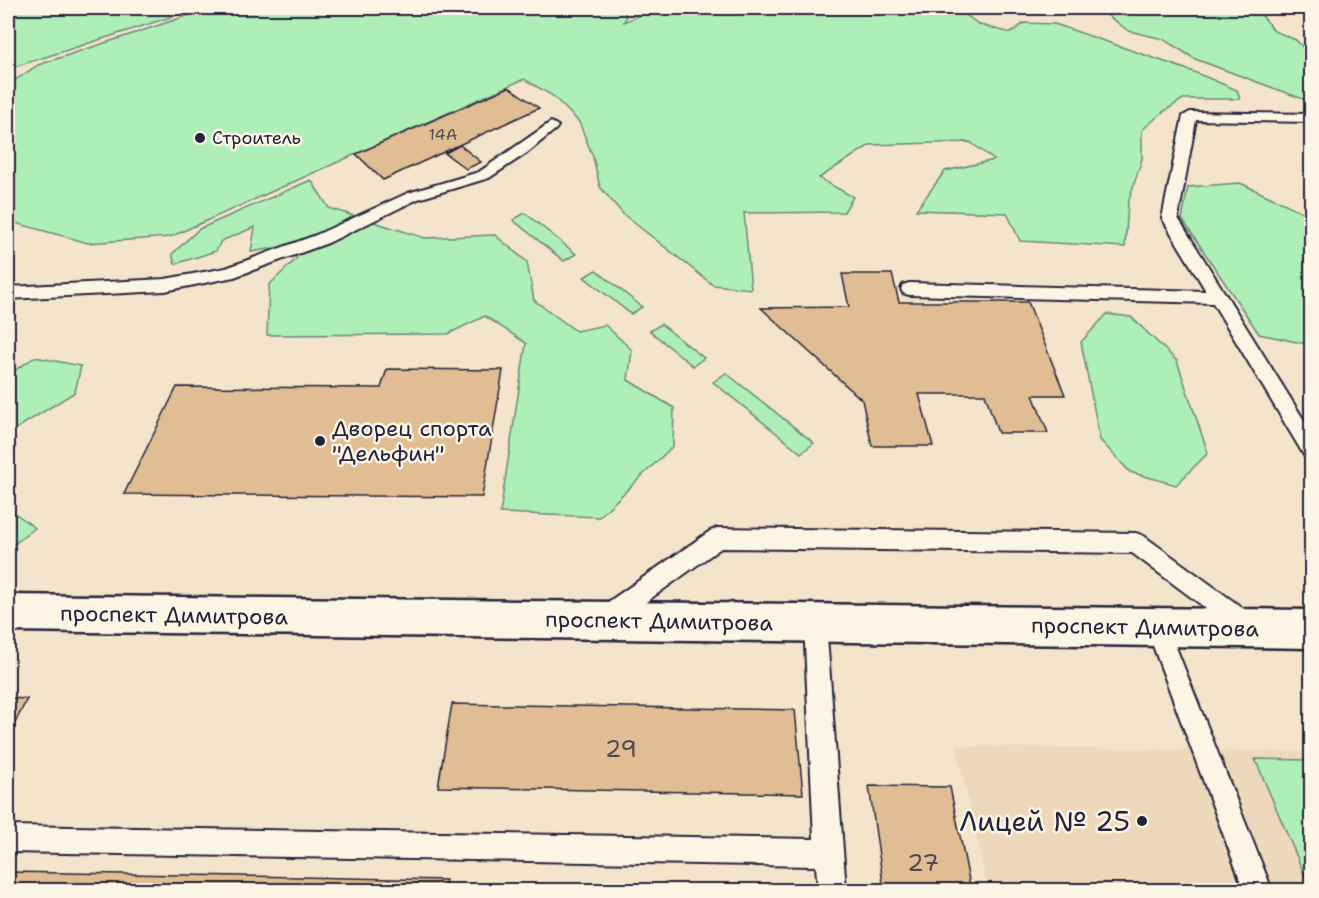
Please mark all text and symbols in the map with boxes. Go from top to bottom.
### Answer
house number: 14А [429,124,457,145]
place label: Строитель [212,126,301,150]
marker: Строитель [193,131,207,145]
place label: Дворец спорта "Дельфин" [332,414,492,468]
marker: Дворец спорта "Дельфин" [313,434,327,448]
street label: проспект Димитрова [60,599,289,631]
street label: проспект Димитрова [545,605,774,637]
street label: проспект Димитрова [1031,611,1260,643]
house number: 29 [605,733,637,765]
place label: Лицей № 25 [960,803,1130,840]
marker: Лицей № 25 [1135,814,1149,828]
house number: 27 [907,847,939,879]

